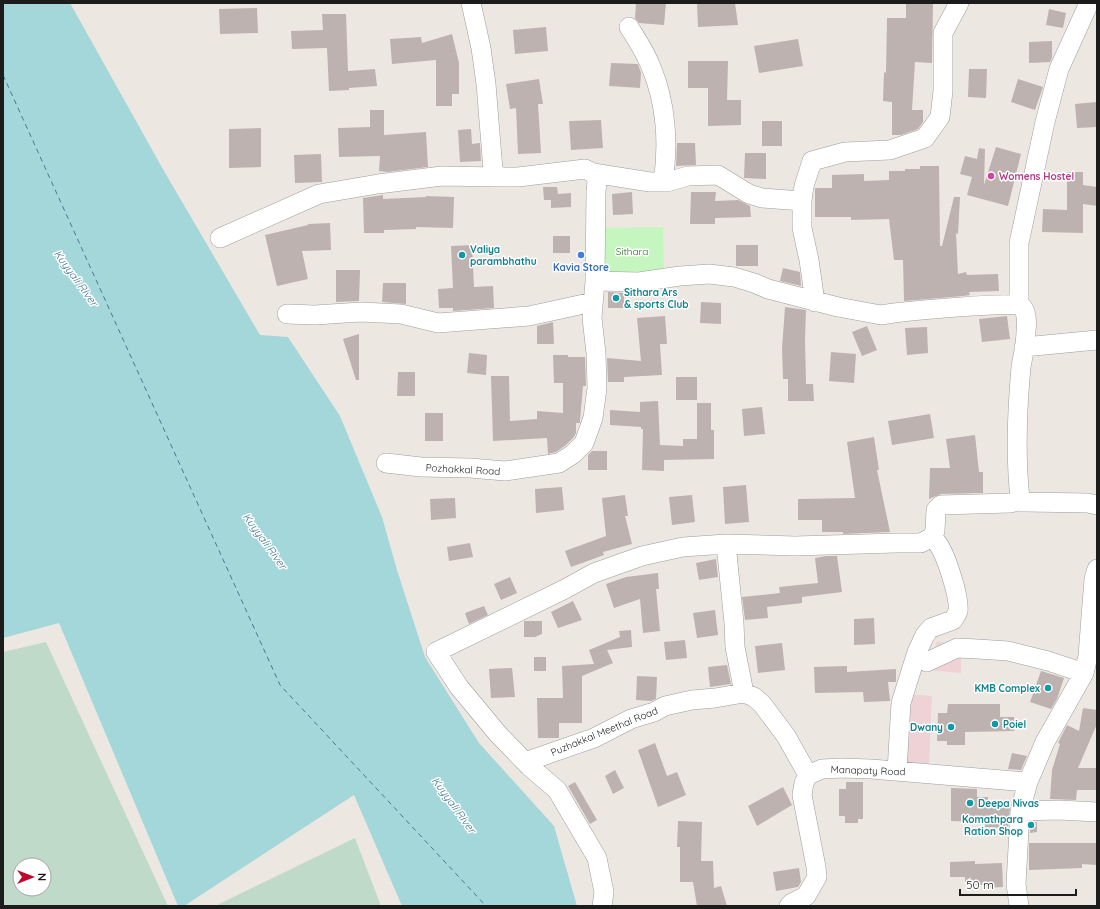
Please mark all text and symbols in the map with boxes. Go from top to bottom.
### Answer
place label: Womens Hostel [999,170,1074,183]
marker: Womens Hostel [986,171,996,181]
place label: Valiya parambhathu [470,243,537,268]
park label: Sithara [616,245,648,258]
water label: Kuyyali River [51,247,102,310]
marker: Valiya parambhathu [457,250,467,260]
marker: Kavia Store [576,250,586,260]
place label: Kavia Store [553,261,609,274]
place label: Sithara Ars & sports Club [624,286,689,311]
marker: Sithara Ars & sports Club [611,293,621,303]
street label: Pozhakkal Road [425,461,501,478]
water label: Kuyyali River [240,510,291,573]
place label: KMB Complex [975,682,1040,695]
marker: KMB Complex [1043,683,1053,693]
street label: Puzhakkal Meethal Road [549,704,660,759]
place label: Poiel [1003,718,1026,731]
marker: Poiel [990,719,1000,729]
place label: Dwany [910,721,943,734]
marker: Dwany [946,722,956,732]
street label: Manapaty Road [830,763,906,778]
water label: Kuyyali River [429,774,480,837]
place label: Deepa Nivas [978,797,1039,810]
marker: Deepa Nivas [965,798,975,808]
place label: Komathpara Ration Shop [962,813,1023,838]
marker: Komathpara Ration Shop [1026,820,1036,830]
north arrow [12,857,52,897]
scale bar [960,871,1076,897]
text: N [35,873,49,881]
text: 50 m [966,877,994,892]

